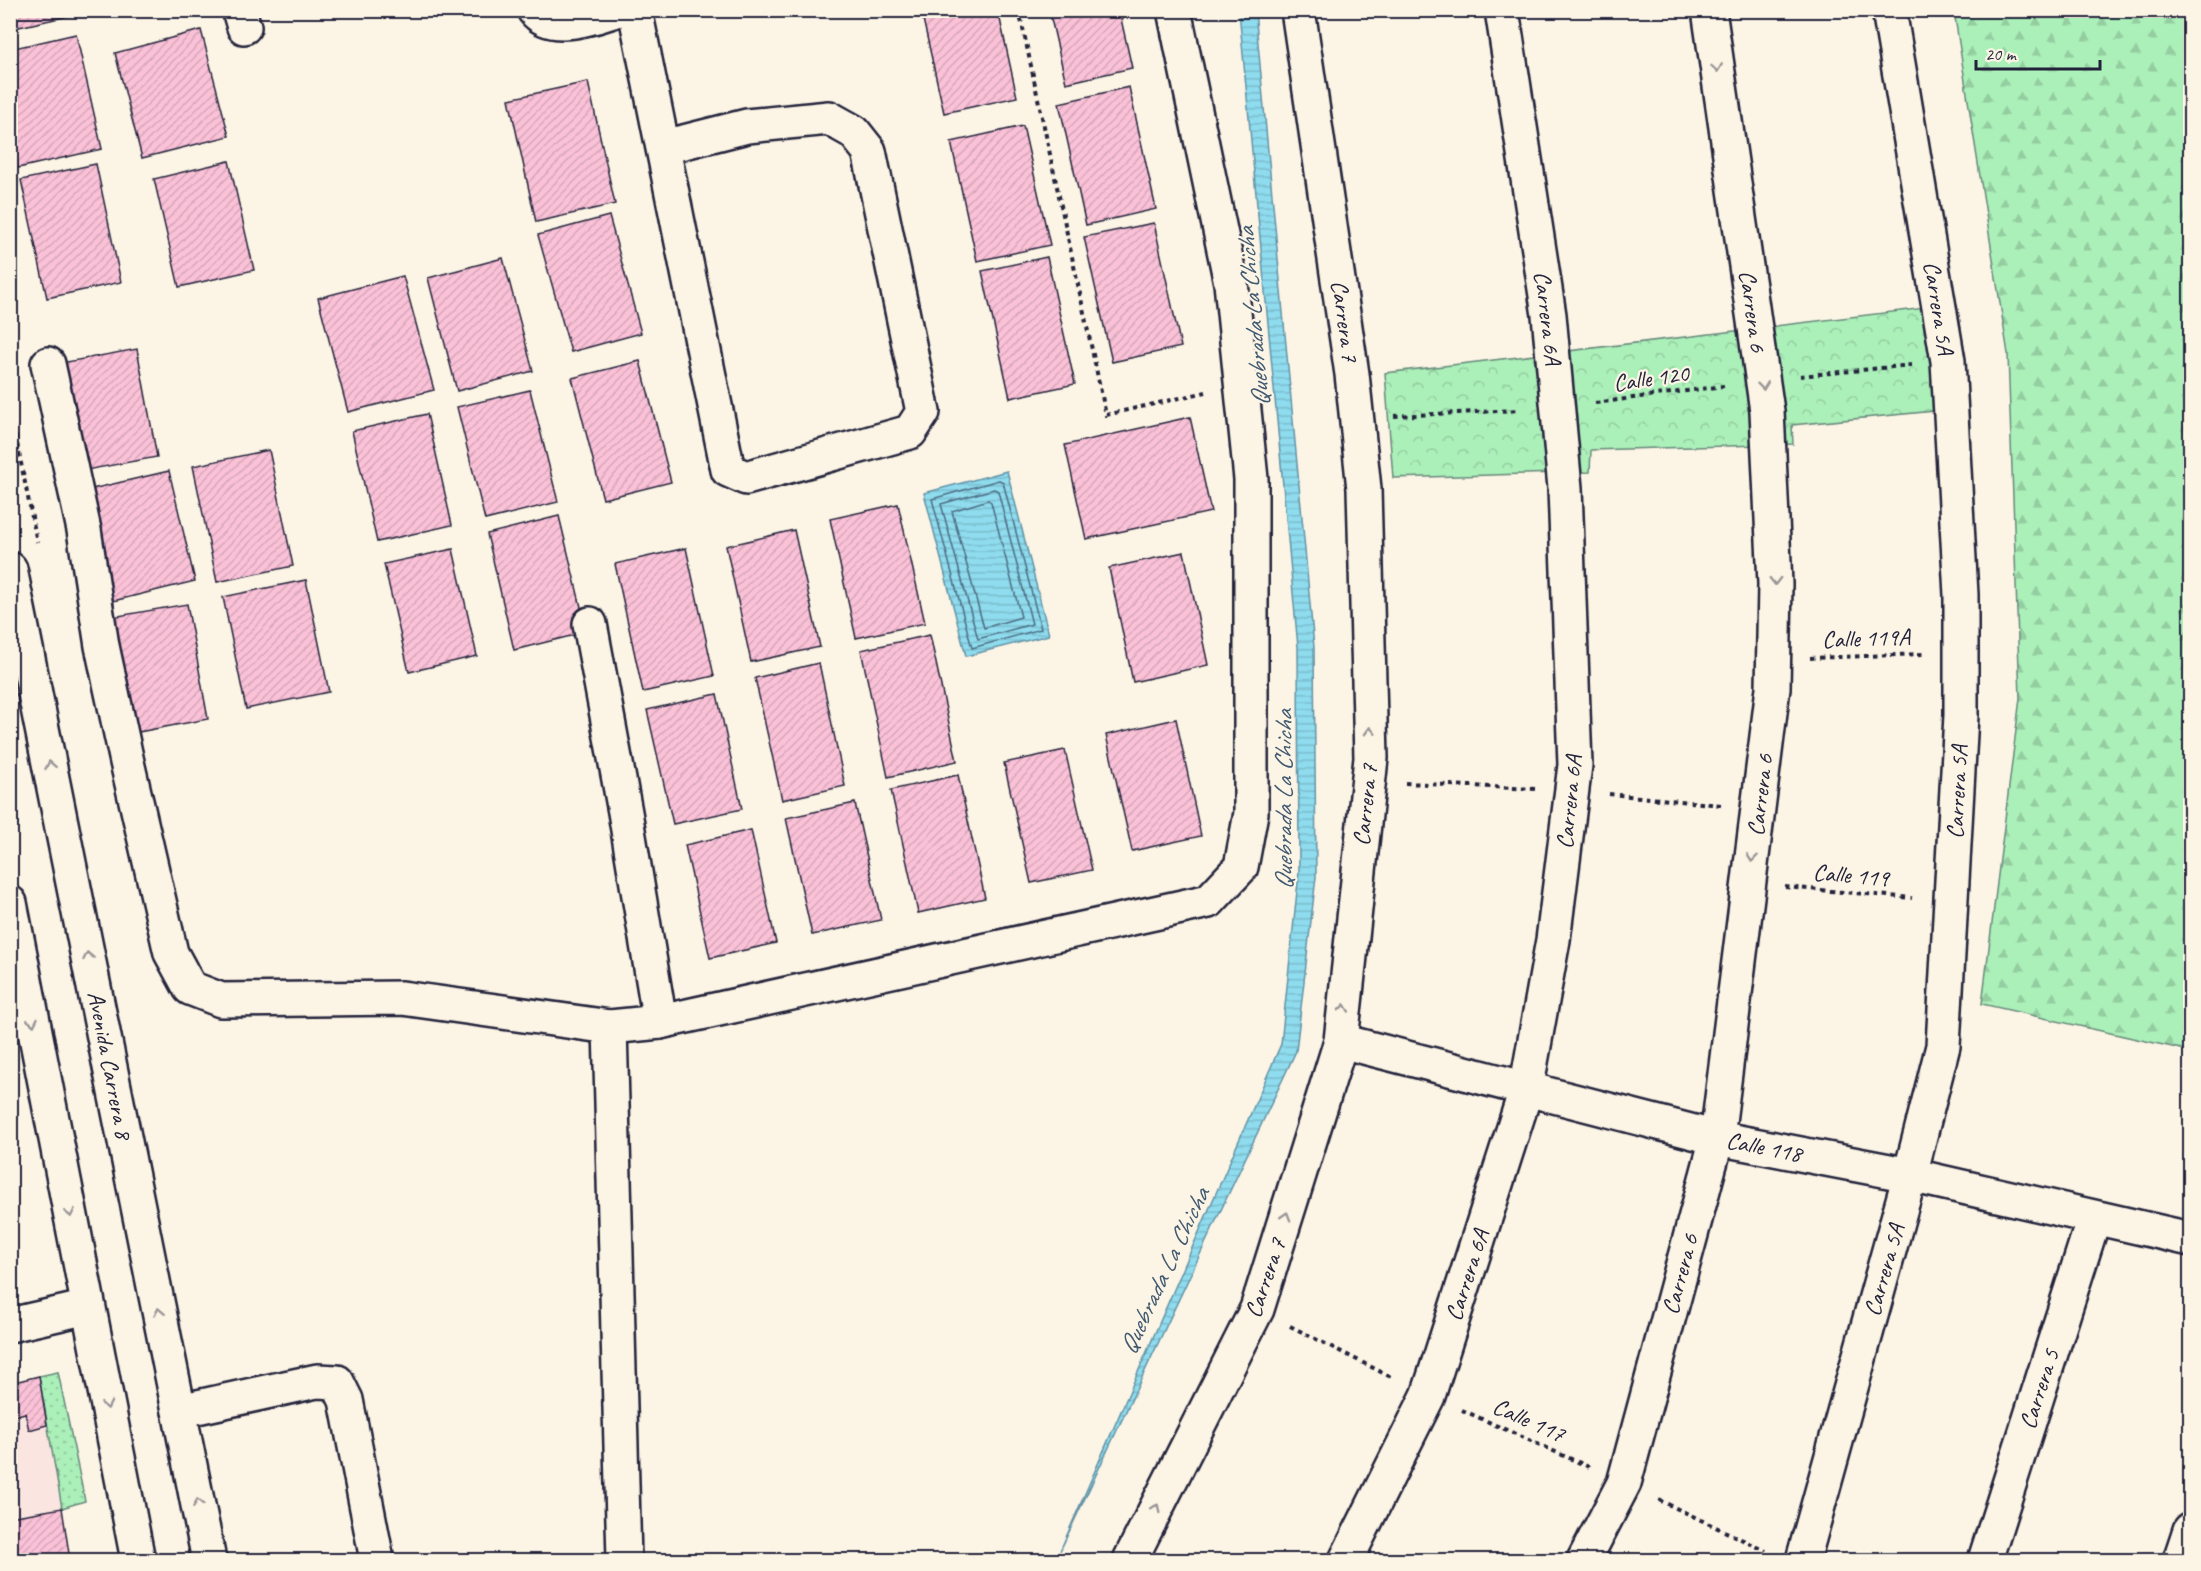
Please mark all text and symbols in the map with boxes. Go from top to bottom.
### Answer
scale bar [1976,33,2100,71]
text: 20 m [1985,43,2018,65]
one-way arrow [1711,64,1723,73]
water label: Quebrada La Chicha [1228,223,1277,408]
street label: Carrera 5A [1917,259,1961,358]
street label: Carrera 6 [1732,268,1774,355]
street label: Carrera 6A [1527,269,1569,367]
street label: Carrera 7 [1324,278,1366,365]
street label: Calle 120 [1611,358,1693,398]
one-way arrow [1757,381,1769,391]
one-way arrow [1768,576,1781,585]
street label: Calle 119A [1822,621,1911,655]
water label: Quebrada La Chicha [1267,707,1300,890]
one-way arrow [1364,726,1376,735]
street label: Carrera 5A [1940,743,1974,840]
street label: Carrera 6 [1740,751,1780,838]
street label: Carrera 6A [1549,753,1589,850]
one-way arrow [44,760,57,770]
street label: Carrera 7 [1346,761,1384,847]
one-way arrow [1746,854,1758,863]
street label: Calle 119 [1812,857,1892,893]
one-way arrow [82,951,95,961]
street label: Avenida Carrera 8 [81,989,139,1144]
one-way arrow [1338,1004,1350,1013]
one-way arrow [26,1017,39,1027]
street label: Calle 118 [1724,1125,1806,1169]
water label: Quebrada La Chicha [1111,1180,1218,1359]
one-way arrow [63,1208,76,1218]
one-way arrow [1279,1211,1291,1222]
street label: Carrera 5A [1857,1220,1912,1319]
street label: Carrera 6A [1438,1225,1496,1324]
street label: Carrera 6 [1655,1229,1705,1317]
street label: Carrera 7 [1237,1233,1293,1322]
one-way arrow [153,1307,166,1317]
street label: Carrera 5 [2012,1344,2066,1433]
street label: Calle 117 [1488,1391,1571,1450]
one-way arrow [100,1400,113,1410]
one-way arrow [192,1498,205,1508]
one-way arrow [1149,1504,1161,1515]

